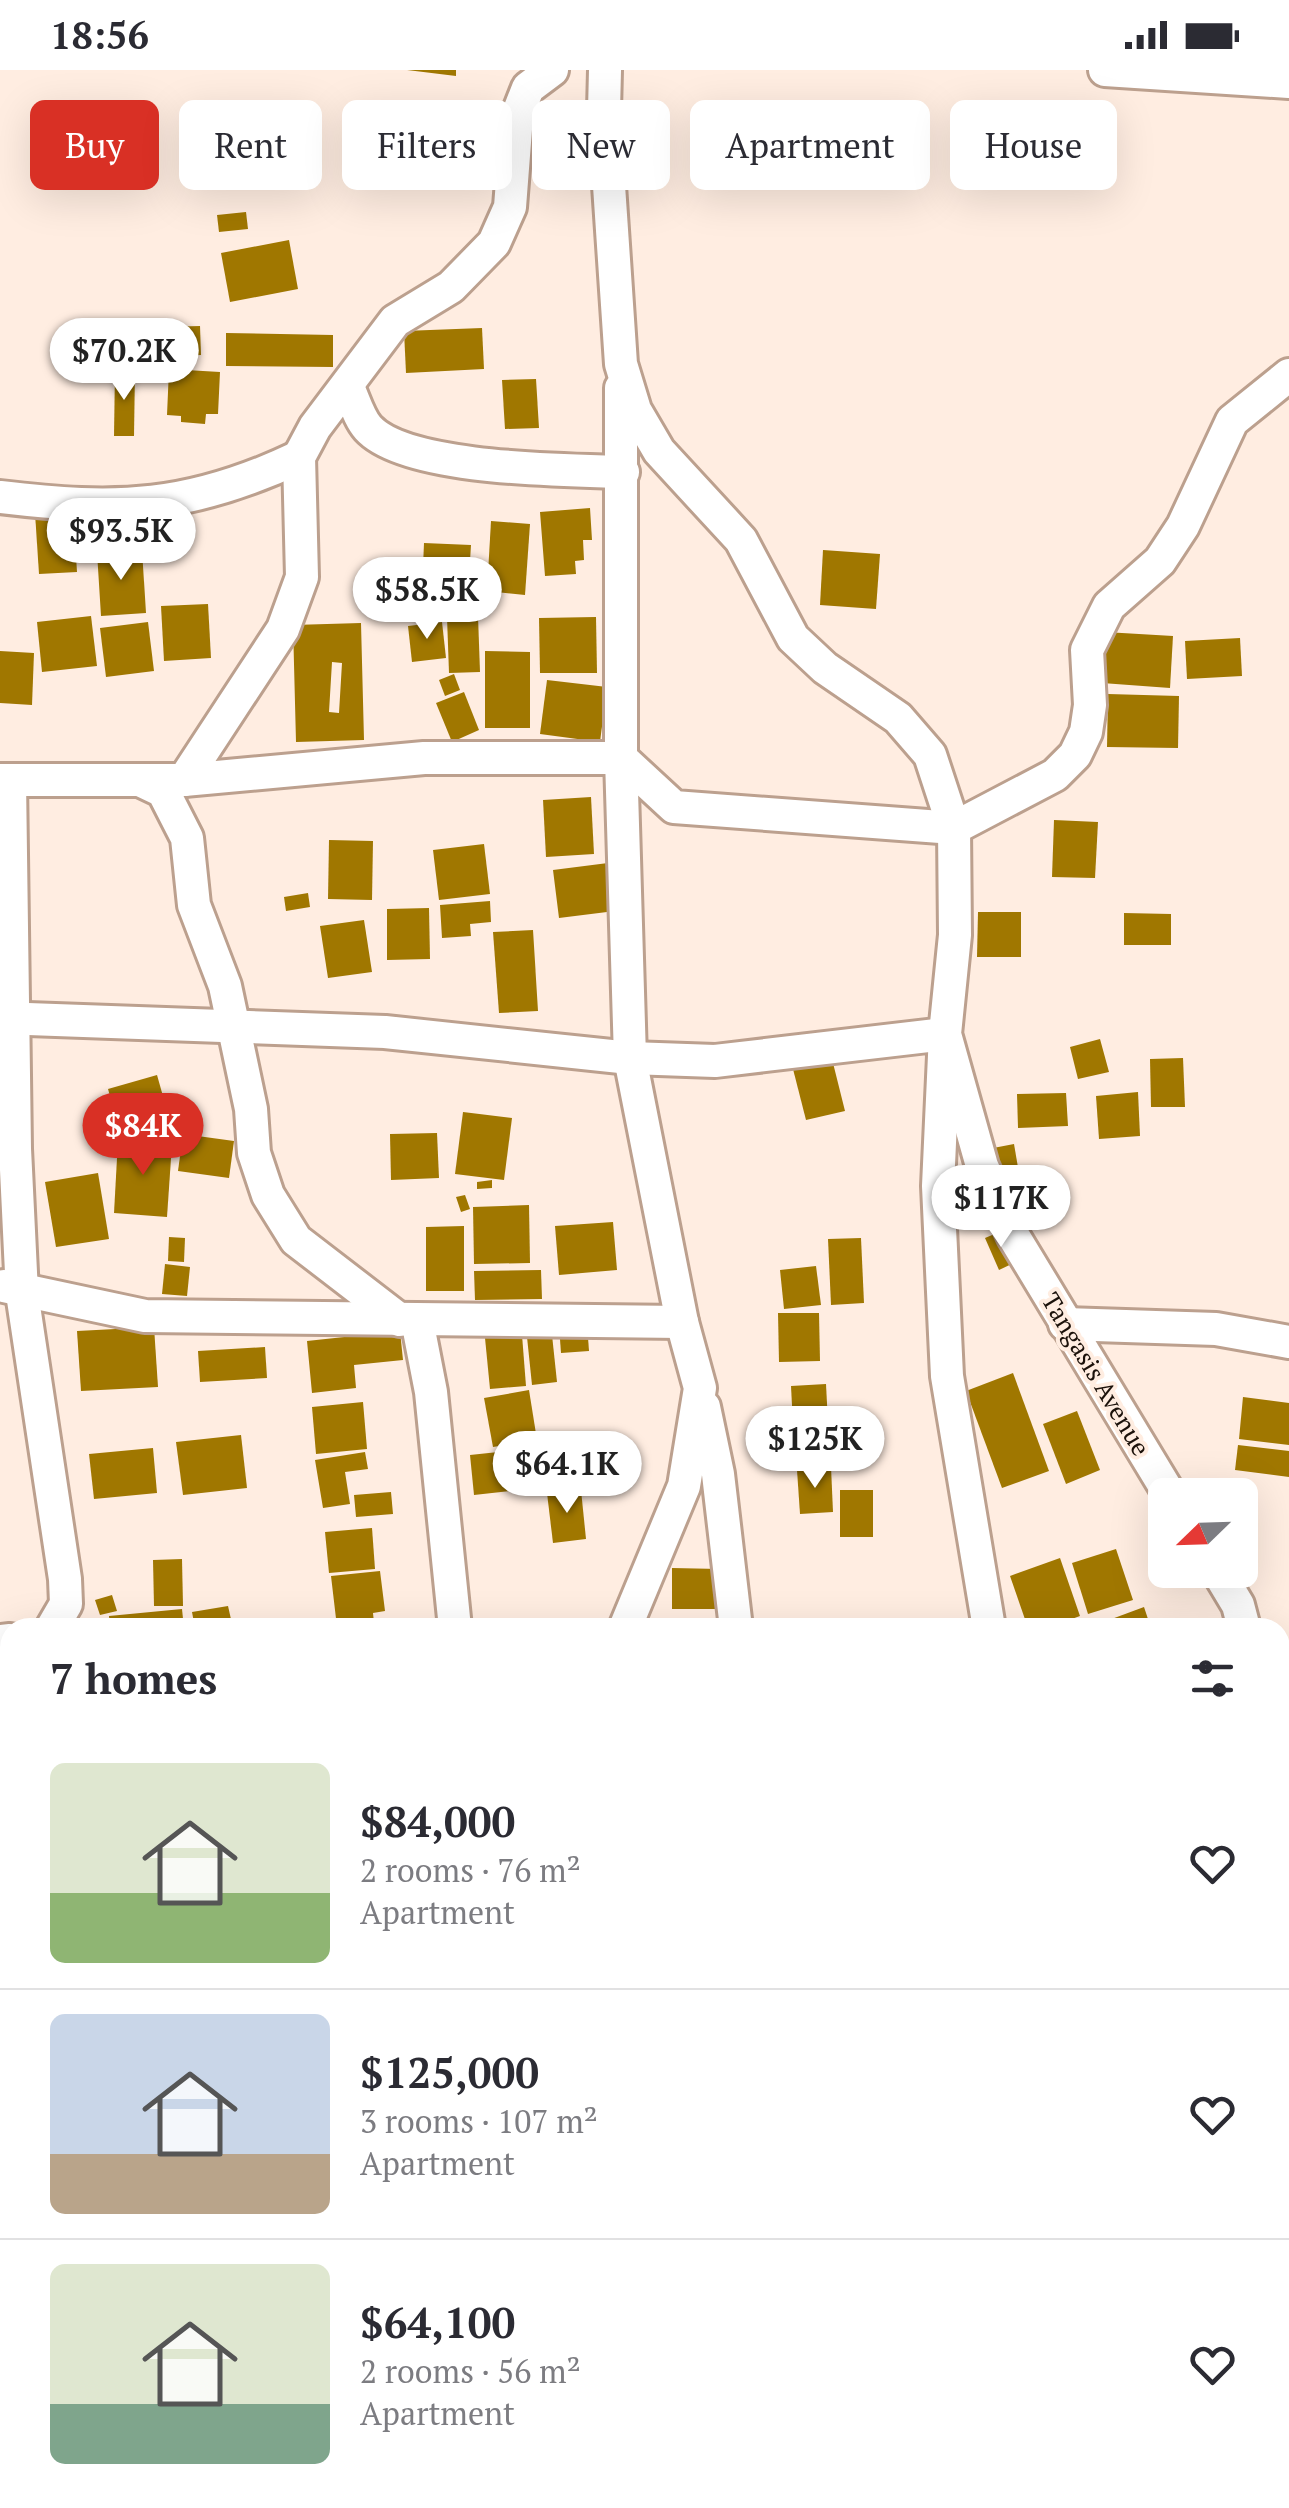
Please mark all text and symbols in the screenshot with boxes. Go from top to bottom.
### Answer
text: 18:56 [50,10,149,60]
chip: Buy [30,100,159,190]
chip: Rent [179,100,322,190]
chip: Filters [342,100,512,190]
chip: New [532,100,670,190]
chip: Apartment [690,100,930,190]
chip: House [950,100,1117,190]
pin: $70.2K [43,318,205,403]
text: $70.2K [72,329,176,371]
pin: $93.5K [40,498,202,583]
text: $93.5K [69,509,173,551]
pin: $58.5K [346,557,508,642]
text: $58.5K [375,568,479,610]
pin: $84K [84,1093,202,1178]
text: $84K [105,1104,181,1146]
pin: $117K [931,1165,1071,1250]
text: $117K [953,1176,1049,1218]
street label: Tangasis Avenue [1035,1286,1158,1461]
pin: $125K [745,1406,885,1491]
text: $125K [767,1417,863,1459]
pin: $64.1K [486,1431,648,1516]
text: $64.1K [515,1442,619,1484]
north arrow [1148,1478,1258,1588]
map controls [1148,1478,1258,1588]
text: 7 homes [50,1650,217,1706]
icon: filters [1185,1651,1240,1706]
text: $84,000 [360,1793,515,1849]
icon: home [130,1803,250,1923]
icon: heart [1185,1836,1240,1891]
text: 2 rooms · 76 m² [360,1849,581,1891]
text: Apartment [360,1891,515,1933]
text: $125,000 [360,2044,539,2100]
icon: home [130,2054,250,2174]
icon: heart [1185,2087,1240,2142]
text: 3 rooms · 107 m² [360,2100,598,2142]
text: Apartment [360,2142,515,2184]
text: $64,100 [360,2294,515,2350]
icon: home [130,2304,250,2424]
icon: heart [1185,2337,1240,2392]
text: 2 rooms · 56 m² [360,2350,581,2392]
text: Apartment [360,2392,515,2434]

